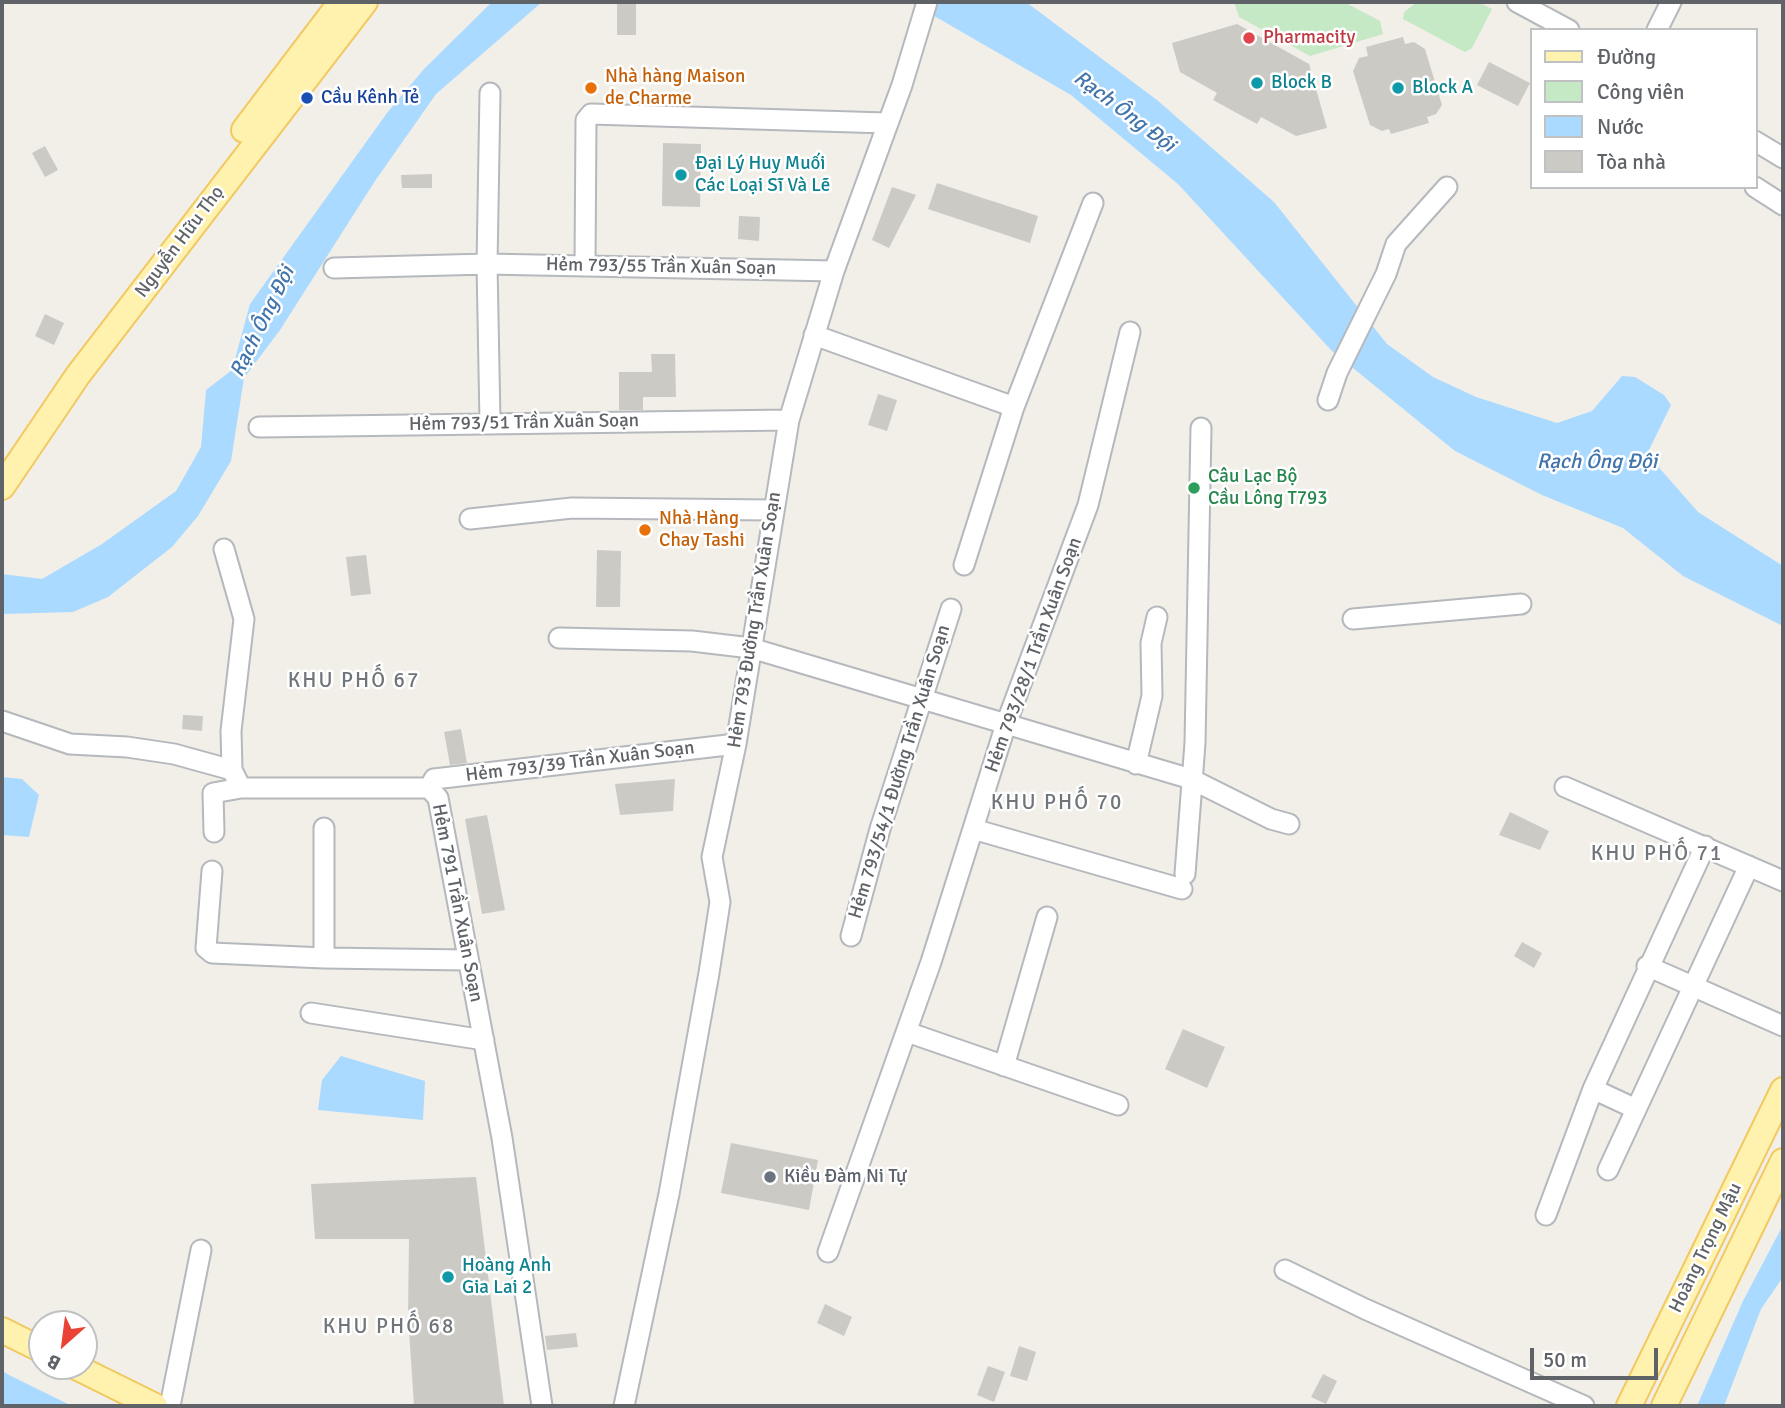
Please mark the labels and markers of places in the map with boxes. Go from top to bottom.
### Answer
place label: Pharmacity [1263,27,1355,49]
marker: Pharmacity [1241,30,1257,46]
place label: Nhà hàng Maison de Charme [605,66,745,110]
place label: Block B [1271,72,1332,94]
marker: Block B [1249,75,1265,91]
place label: Block A [1412,77,1473,99]
marker: Nhà hàng Maison de Charme [583,80,599,96]
marker: Block A [1390,80,1406,96]
place label: Cầu Kênh Tẻ [321,87,419,109]
marker: Cầu Kênh Tẻ [299,90,315,106]
place label: Đại Lý Huy Muối Các Loại Sĩ Và Lẽ [695,153,830,197]
marker: Đại Lý Huy Muối Các Loại Sĩ Và Lẽ [673,167,689,183]
place label: Câu Lạc Bộ Cầu Lông T793 [1208,466,1328,510]
marker: Câu Lạc Bộ Cầu Lông T793 [1186,480,1202,496]
place label: Nhà Hàng Chay Tashi [659,508,745,552]
marker: Nhà Hàng Chay Tashi [637,522,653,538]
place label: Kiều Đàm Ni Tự [784,1166,907,1188]
marker: Kiều Đàm Ni Tự [762,1169,778,1185]
place label: Hoàng Anh Gia Lai 2 [462,1255,551,1299]
marker: Hoàng Anh Gia Lai 2 [440,1269,456,1285]

